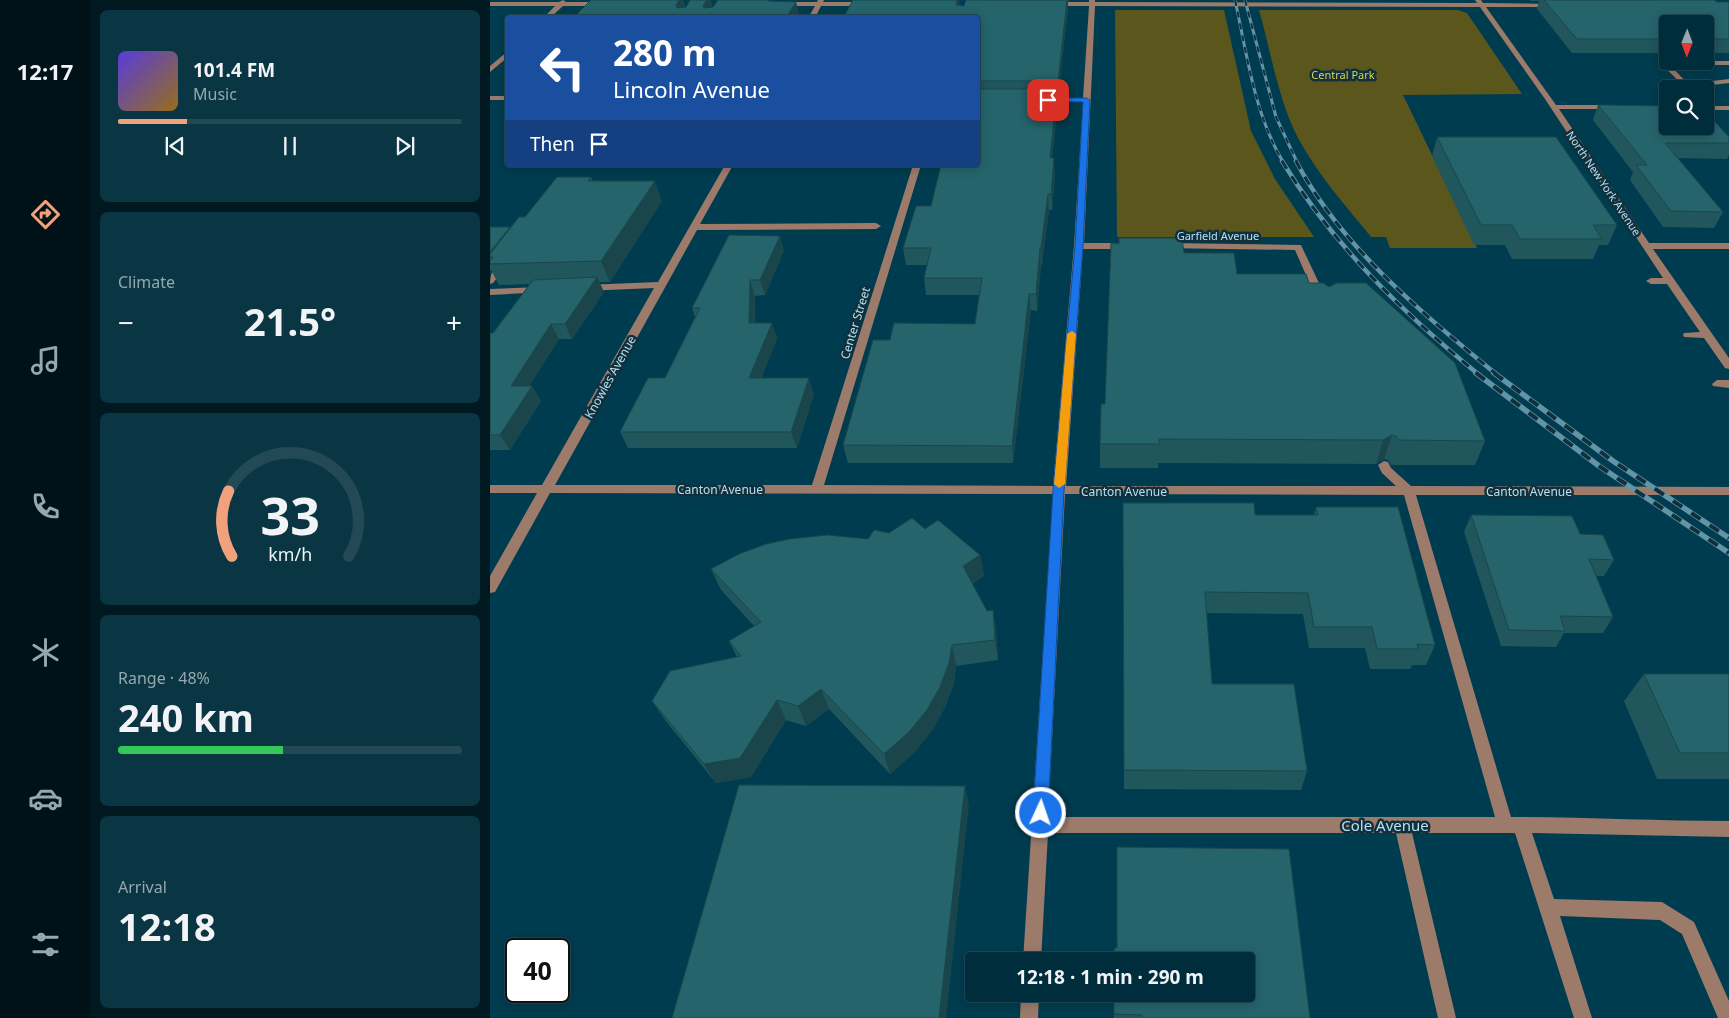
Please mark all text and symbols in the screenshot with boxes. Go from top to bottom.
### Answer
north arrow [1659,15,1714,70]
map controls [1659,15,1714,135]
text: 280 m [613,29,716,76]
icon: left [530,35,595,100]
text: 12:17 [17,56,73,86]
text: 101.4 FM [193,57,275,83]
park label: Central Park [1311,67,1375,82]
text: Lincoln Avenue [613,74,770,104]
pin [1027,79,1069,121]
button: search [1659,80,1714,135]
text: Music [193,83,237,105]
icon: arrive [1034,86,1062,114]
street label: North New York Avenue [1563,128,1645,238]
icon: arrive [585,130,613,158]
text: Then [530,131,575,157]
icon: previous [161,132,189,160]
icon: pause [276,132,304,160]
icon: next [391,132,419,160]
icon: directions [28,197,63,232]
street label: Garfield Avenue [1177,228,1259,243]
text: Climate [118,271,175,293]
street label: Center Street [836,284,874,361]
text: 21.5° [244,295,336,347]
text: − [118,303,134,341]
text: + [446,303,462,341]
street label: Knowles Avenue [580,332,640,421]
icon: music [28,343,63,378]
text: 33 [260,479,320,550]
street label: Canton Avenue [677,481,763,498]
street label: Canton Avenue [1081,483,1167,500]
street label: Canton Avenue [1486,483,1572,500]
icon: phone [28,489,63,524]
text: km/h [268,542,312,566]
icon: climate [28,635,63,670]
text: Range · 48% [118,667,210,689]
text: 240 km [118,691,254,743]
icon: car [28,781,63,816]
position arrow [1014,786,1066,838]
street label: Cole Avenue [1341,815,1429,835]
text: Arrival [118,876,167,898]
text: 12:18 [118,900,216,952]
icon: filters [28,927,63,962]
speed limit sign: 40 [505,938,570,1003]
text: 12:18 · 1 min · 290 m [1016,964,1204,990]

